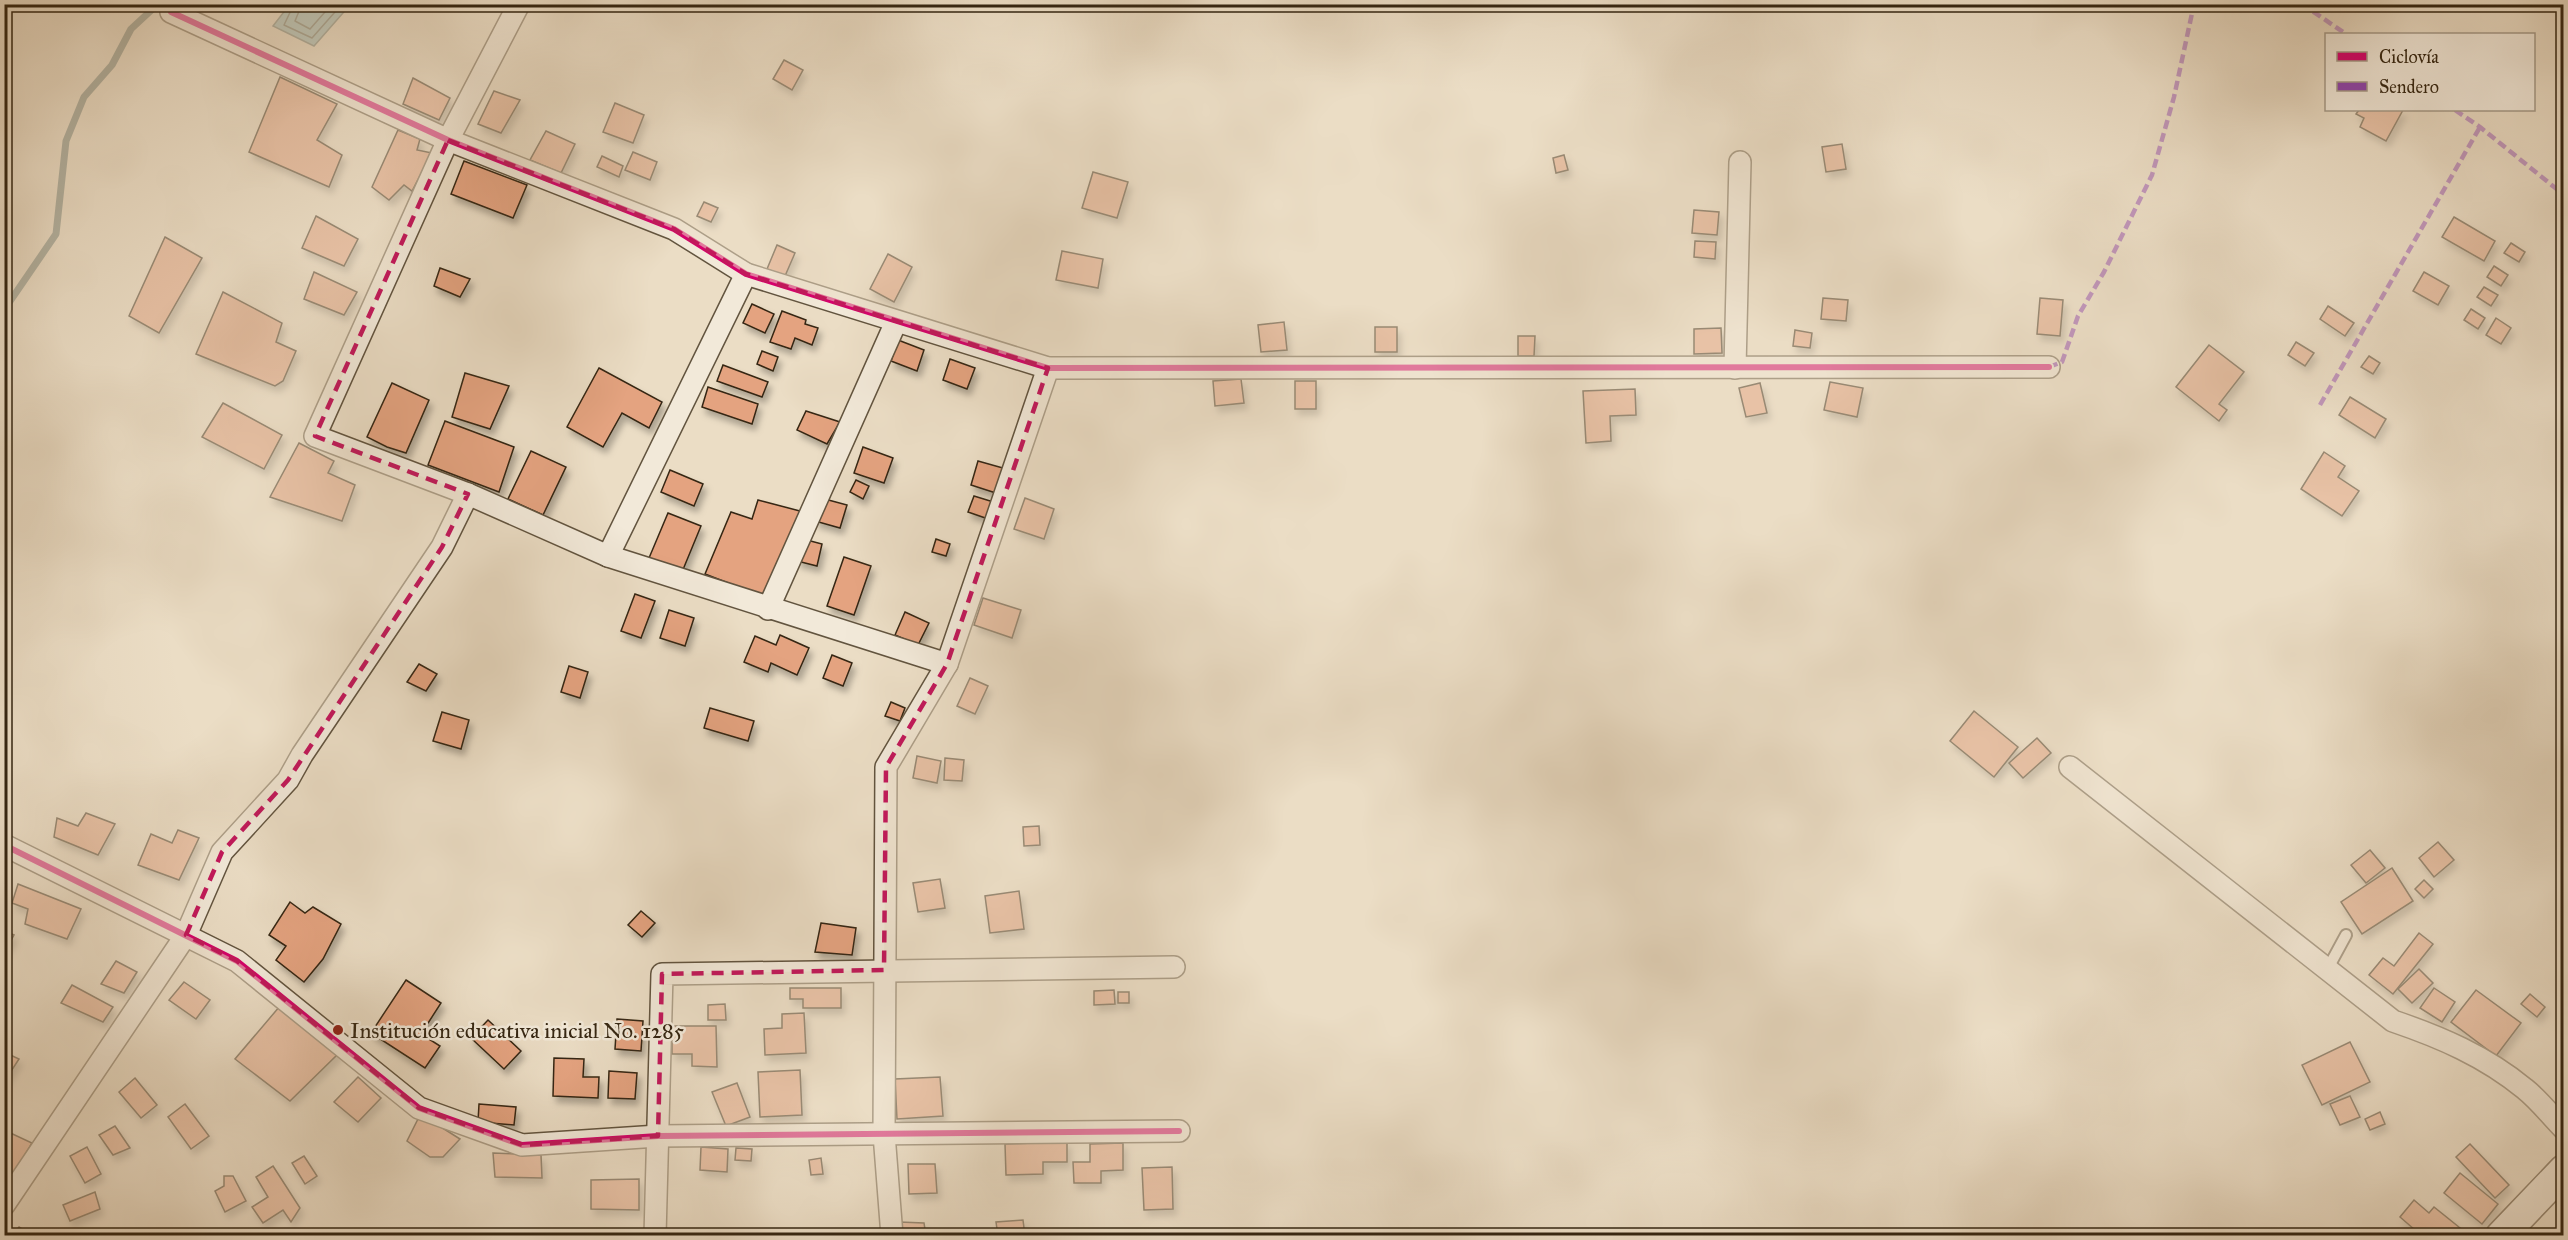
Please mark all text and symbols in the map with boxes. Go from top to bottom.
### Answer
legend [2325,33,2535,111]
text: Ciclovía [2379,46,2439,68]
text: Sendero [2379,76,2439,98]
place label: Institución educativa inicial No. 1285 [350,1017,684,1044]
marker: Institución educativa inicial No. 1285 [331,1023,345,1037]

